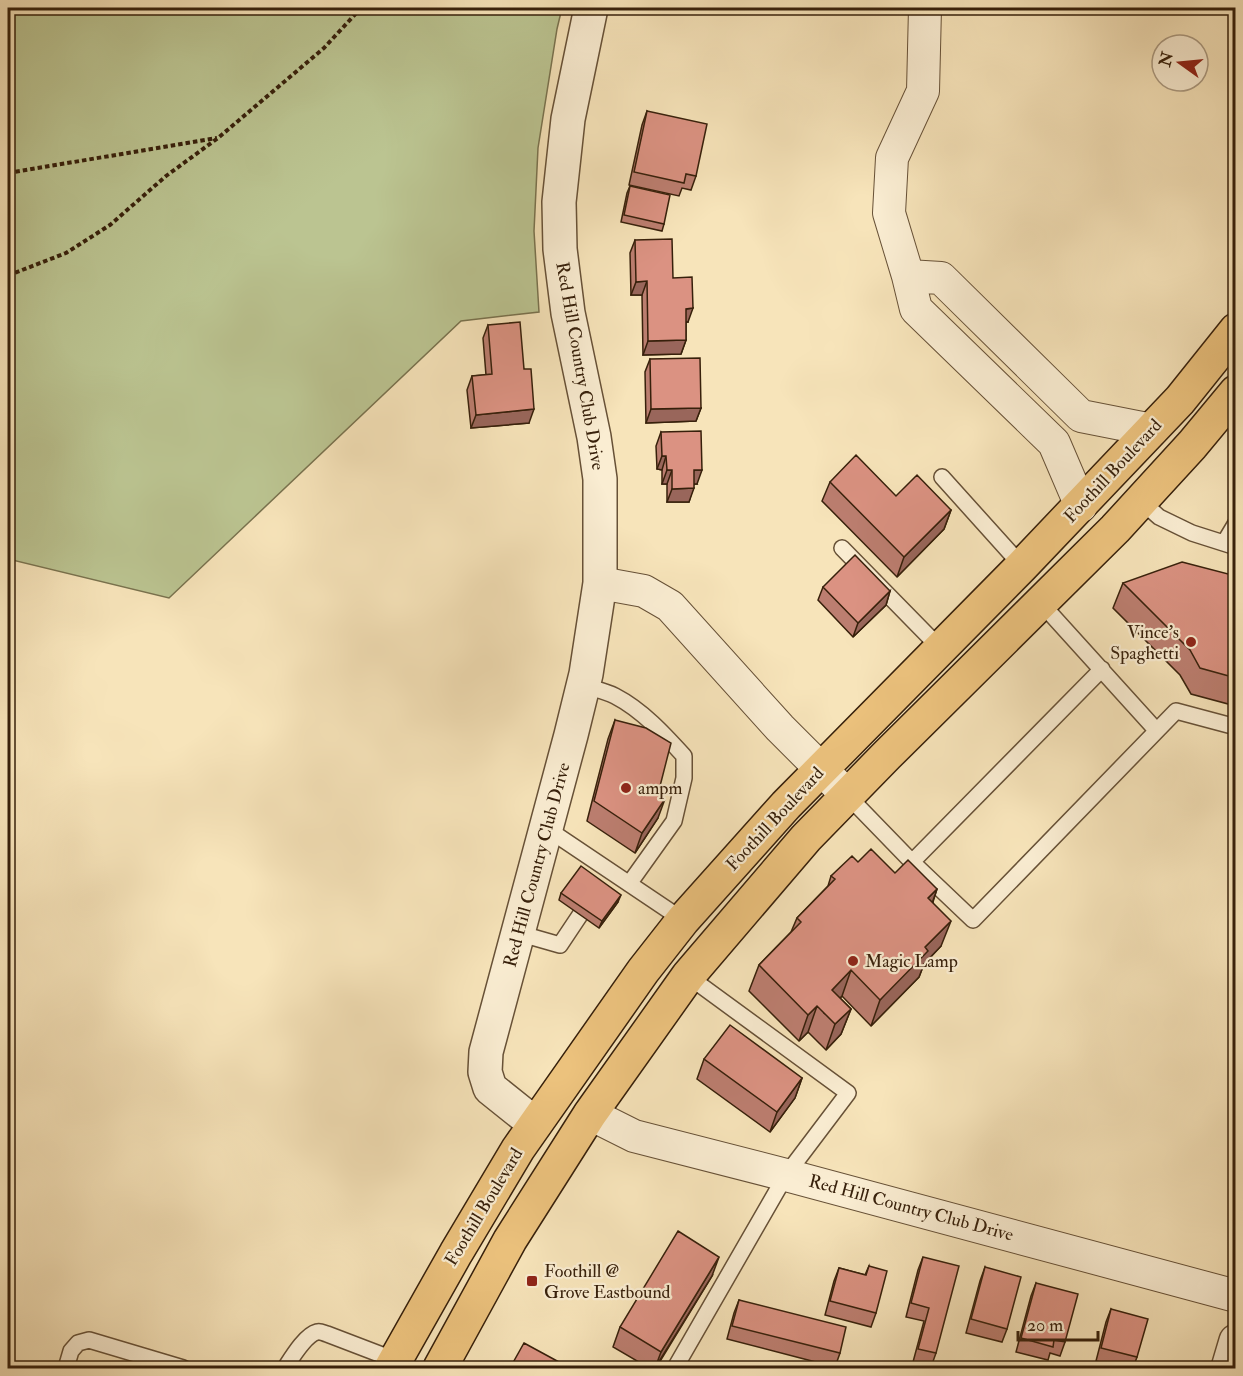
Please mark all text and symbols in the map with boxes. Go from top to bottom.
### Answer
north arrow [1150,33,1210,93]
text: N [1155,49,1178,70]
street label: Red Hill Country Club Drive [550,260,610,472]
street label: Foothill Boulevard [1059,414,1167,528]
place label: Vince's Spaghetti [1110,621,1179,665]
marker: Vince's Spaghetti [1184,635,1198,649]
street label: Red Hill Country Club Drive [499,760,576,970]
street label: Foothill Boulevard [721,762,829,876]
place label: ampm [638,777,682,800]
marker: ampm [619,781,633,795]
place label: Magic Lamp [865,950,958,973]
marker: Magic Lamp [846,954,860,968]
street label: Foothill Boulevard [440,1144,528,1270]
street label: Red Hill Country Club Drive [806,1170,1016,1247]
place label: Foothill @ Grove Eastbound [544,1260,671,1304]
marker: Foothill @ Grove Eastbound [525,1274,539,1288]
scale bar [1018,1304,1098,1342]
text: 20 m [1027,1314,1063,1337]

